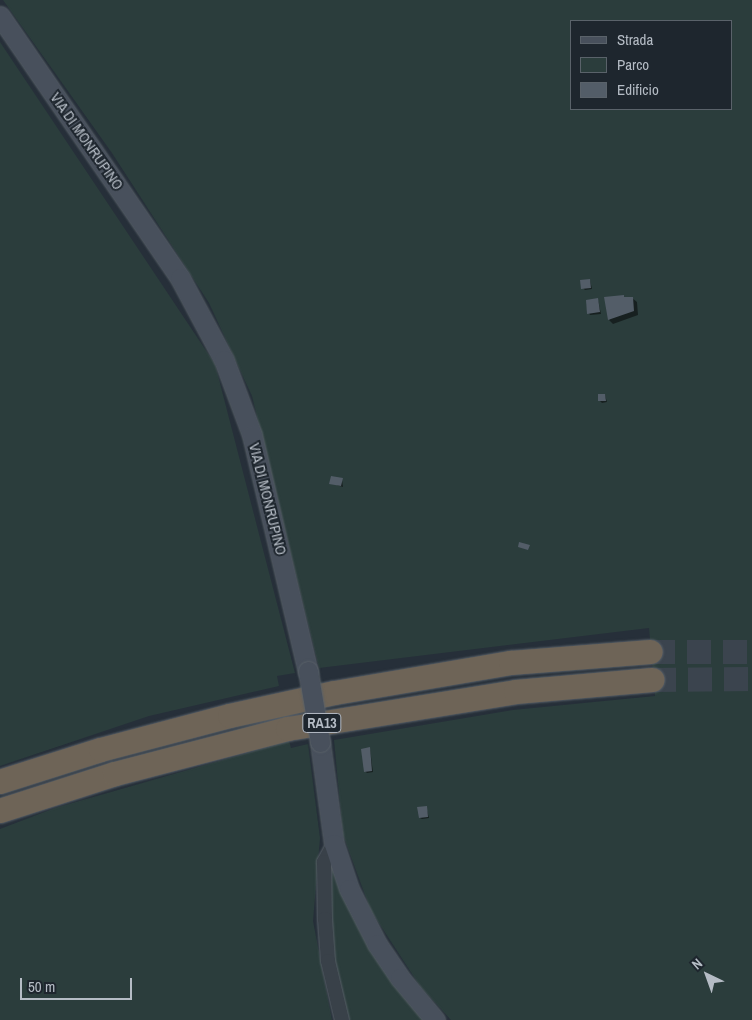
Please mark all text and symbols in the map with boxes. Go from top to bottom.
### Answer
legend [570,20,732,110]
text: Strada [617,29,653,50]
text: Parco [617,54,649,75]
text: Edificio [617,79,659,100]
street label: VIA DI MONRUPINO [47,89,127,193]
street label: VIA DI MONRUPINO [245,441,291,557]
road number: RA13 [302,711,342,734]
north arrow [682,950,732,1000]
text: N [688,954,706,973]
scale bar [22,968,135,1000]
text: 50 m [28,976,55,997]

